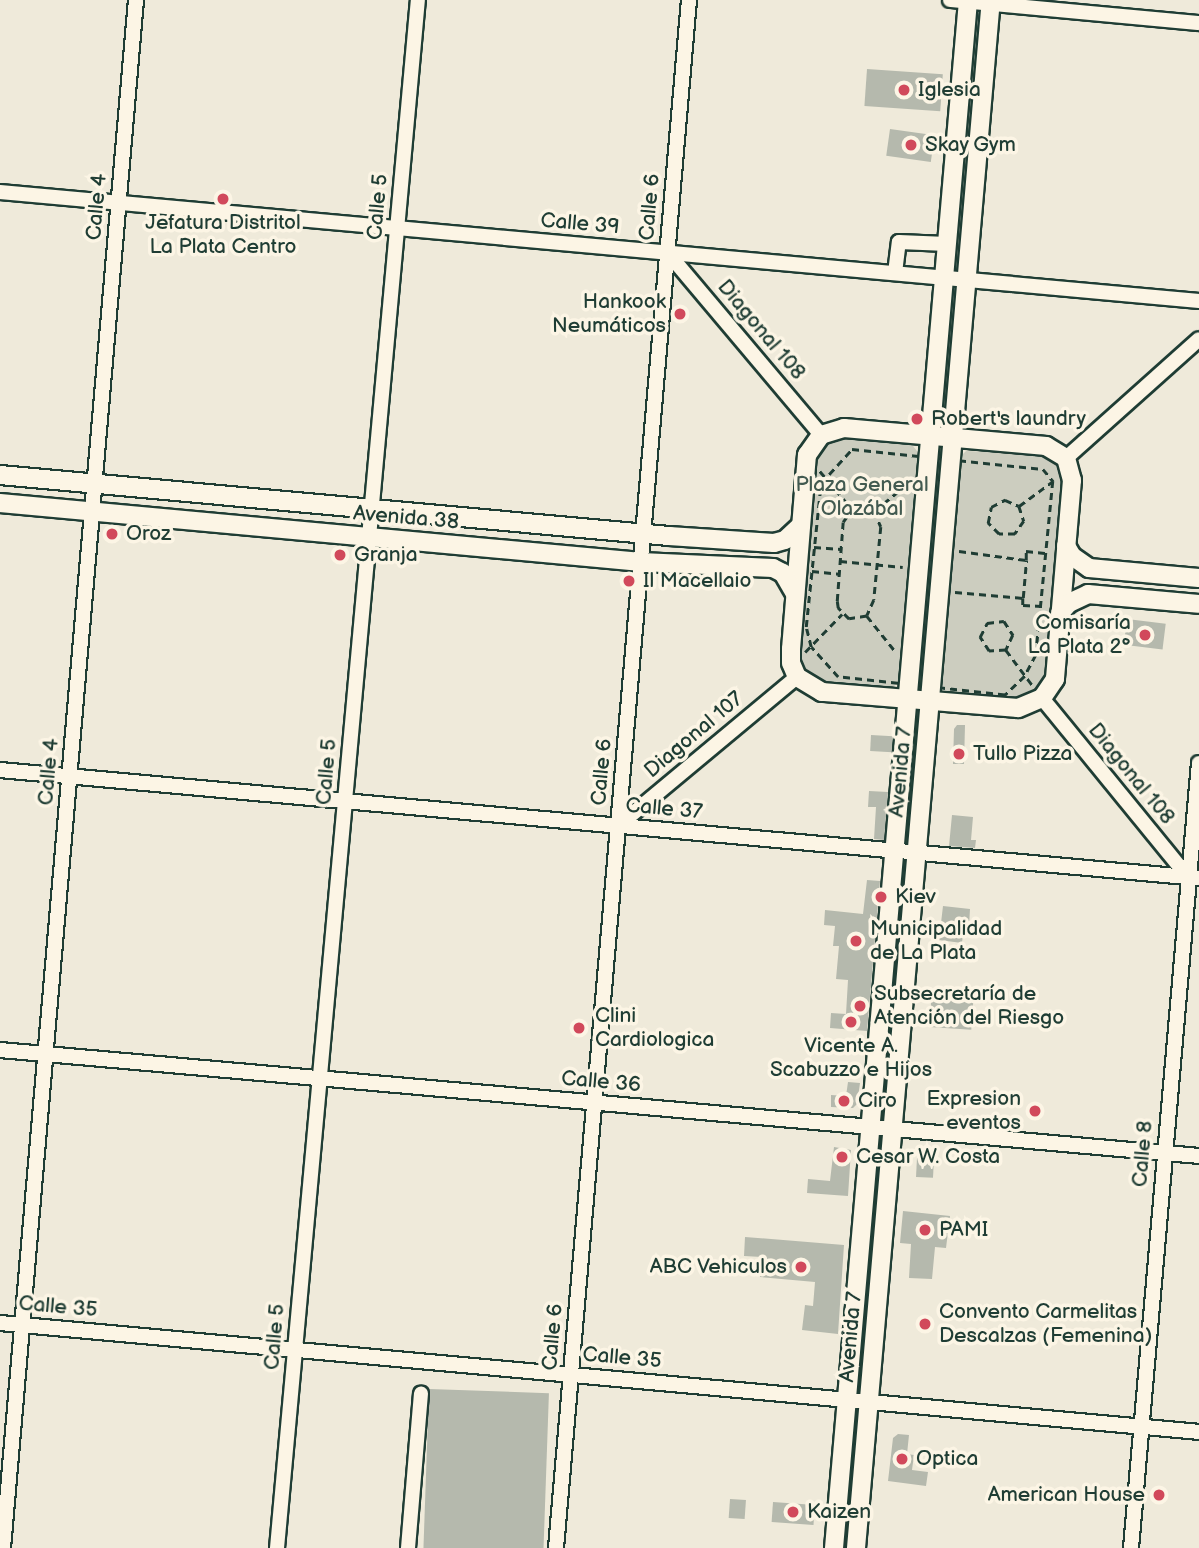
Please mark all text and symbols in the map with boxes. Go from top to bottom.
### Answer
place label: Iglesia [918,77,981,103]
marker: Iglesia [896,82,912,98]
place label: Skay Gym [925,132,1017,158]
marker: Skay Gym [903,137,919,153]
street label: Calle 4 [82,173,112,241]
street label: Calle 5 [363,173,393,241]
street label: Calle 6 [635,173,665,241]
marker: Jefatura Distritol La Plata Centro [215,191,231,207]
street label: Calle 39 [539,208,621,240]
place label: Jefatura Distritol La Plata Centro [145,210,301,260]
street label: Diagonal 108 [712,275,810,385]
place label: Hankook Neumáticos [552,289,666,339]
marker: Hankook Neumáticos [672,306,688,322]
place label: Robert's laundry [931,406,1086,432]
marker: Robert's laundry [909,411,925,427]
park label: Plaza General Olazábal [795,472,929,522]
street label: Avenida 38 [352,501,460,535]
place label: Oroz [126,521,171,547]
marker: Oroz [104,526,120,542]
place label: Granja [354,542,418,568]
marker: Granja [332,547,348,563]
place label: Il Macellaio [643,568,751,594]
marker: Il Macellaio [621,573,637,589]
place label: Comisaría La Plata 2° [1028,610,1131,660]
marker: Comisaría La Plata 2° [1137,627,1153,643]
street label: Diagonal 107 [640,686,748,784]
street label: Diagonal 108 [1083,718,1179,830]
street label: Avenida 7 [884,725,918,819]
street label: Calle 4 [34,738,64,806]
street label: Calle 5 [312,738,342,806]
street label: Calle 6 [587,738,617,806]
place label: Tullo Pizza [973,741,1072,767]
marker: Tullo Pizza [951,746,967,762]
street label: Calle 37 [624,793,704,825]
place label: Kiev [895,884,936,910]
marker: Kiev [873,889,889,905]
place label: Municipalidad de La Plata [870,916,1002,966]
marker: Municipalidad de La Plata [848,933,864,949]
place label: Subsecretaría de Atención del Riesgo [874,981,1064,1031]
marker: Subsecretaría de Atención del Riesgo [852,998,868,1014]
place label: Clini Cardiologica [595,1003,714,1053]
marker: Vicente A. Scabuzzo e Hijos [843,1014,859,1030]
marker: Clini Cardiologica [569,1018,589,1038]
place label: Vicente A. Scabuzzo e Hijos [770,1033,932,1083]
street label: Calle 36 [560,1066,642,1098]
place label: Expresion eventos [926,1086,1021,1136]
place label: Ciro [858,1088,897,1114]
marker: Ciro [836,1093,852,1109]
marker: Expresion eventos [1027,1103,1043,1119]
street label: Calle 8 [1128,1120,1158,1188]
place label: Cesar W. Costa [856,1144,1001,1170]
marker: Cesar W. Costa [834,1149,850,1165]
place label: PAMI [939,1217,988,1243]
marker: PAMI [917,1222,933,1238]
place label: ABC Vehiculos [649,1254,787,1280]
marker: ABC Vehiculos [793,1259,809,1275]
street label: Avenida 7 [834,1290,868,1384]
street label: Calle 35 [17,1291,99,1323]
place label: Convento Carmelitas Descalzas (Femenina) [939,1299,1152,1349]
street label: Calle 5 [260,1303,290,1371]
street label: Calle 6 [538,1303,568,1371]
marker: Convento Carmelitas Descalzas (Femenina) [917,1316,933,1332]
street label: Calle 35 [581,1342,663,1374]
place label: Optica [916,1446,978,1472]
marker: Optica [894,1451,910,1467]
place label: American House [988,1482,1145,1508]
marker: American House [1151,1487,1167,1503]
place label: Kaizen [807,1499,871,1525]
marker: Kaizen [785,1504,801,1520]

